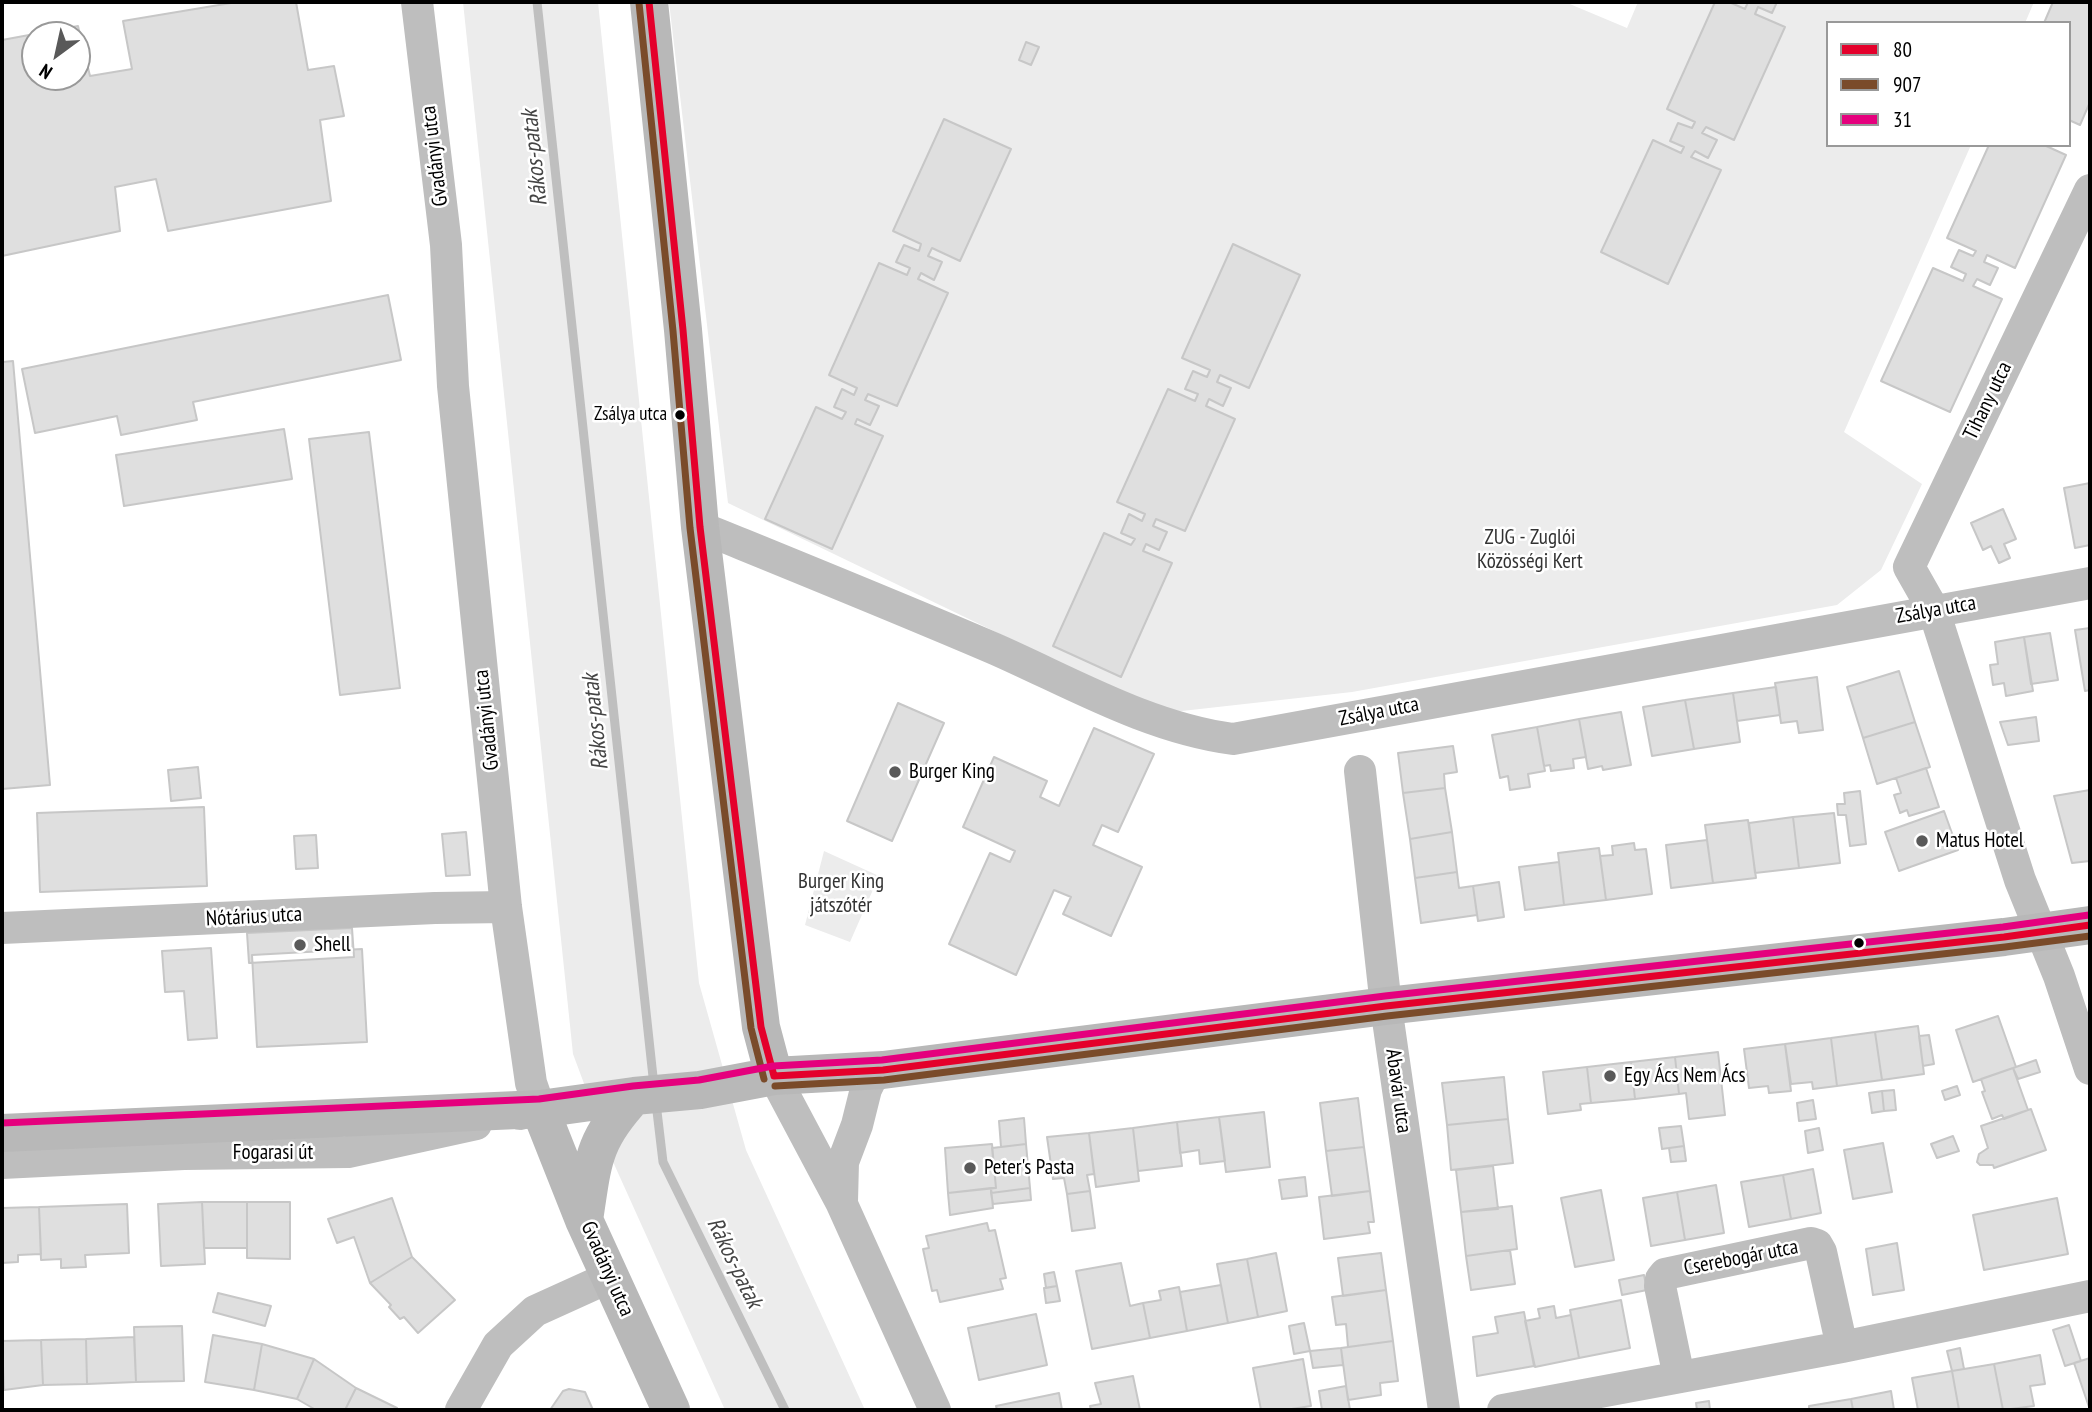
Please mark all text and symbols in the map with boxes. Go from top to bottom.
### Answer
north arrow [21,21,91,91]
legend [1826,21,2071,147]
text: 80 [1893,36,1912,63]
text: N [35,59,56,85]
text: 907 [1893,71,1921,98]
street label: Gvadányi utca [416,104,454,208]
text: 31 [1893,106,1912,133]
water label: Rákos-patak [516,108,554,208]
street label: Tihany utca [1958,358,2018,444]
place label: Zsálya utca [594,404,667,426]
marker: Zsálya utca [673,408,687,422]
park label: ZUG - Zuglói Közösségi Kert [1477,525,1583,575]
street label: Zsálya utca [1894,591,1978,629]
street label: Gvadányi utca [469,668,505,772]
water label: Rákos-patak [577,672,615,772]
street label: Zsálya utca [1337,692,1421,732]
place label: Burger King [909,759,995,785]
marker: Burger King [887,764,903,780]
place label: Matus Hotel [1936,828,2024,854]
marker: Matus Hotel [1914,833,1930,849]
park label: Burger King játszótér [798,869,884,919]
street label: Nótárius utca [205,902,303,932]
place label: Shell [314,932,351,958]
unlabelled marker [1852,936,1866,950]
marker: Shell [292,937,308,953]
street label: Abavár utca [1380,1047,1416,1135]
place label: Egy Ács Nem Ács [1624,1063,1746,1089]
marker: Egy Ács Nem Ács [1602,1068,1618,1084]
street label: Fogarasi út [233,1140,313,1166]
place label: Peter's Pasta [984,1155,1074,1181]
marker: Peter's Pasta [962,1160,978,1176]
water label: Rákos-patak [700,1213,768,1313]
street label: Gvadányi utca [575,1218,639,1320]
street label: Cserebogár utca [1682,1235,1800,1281]

